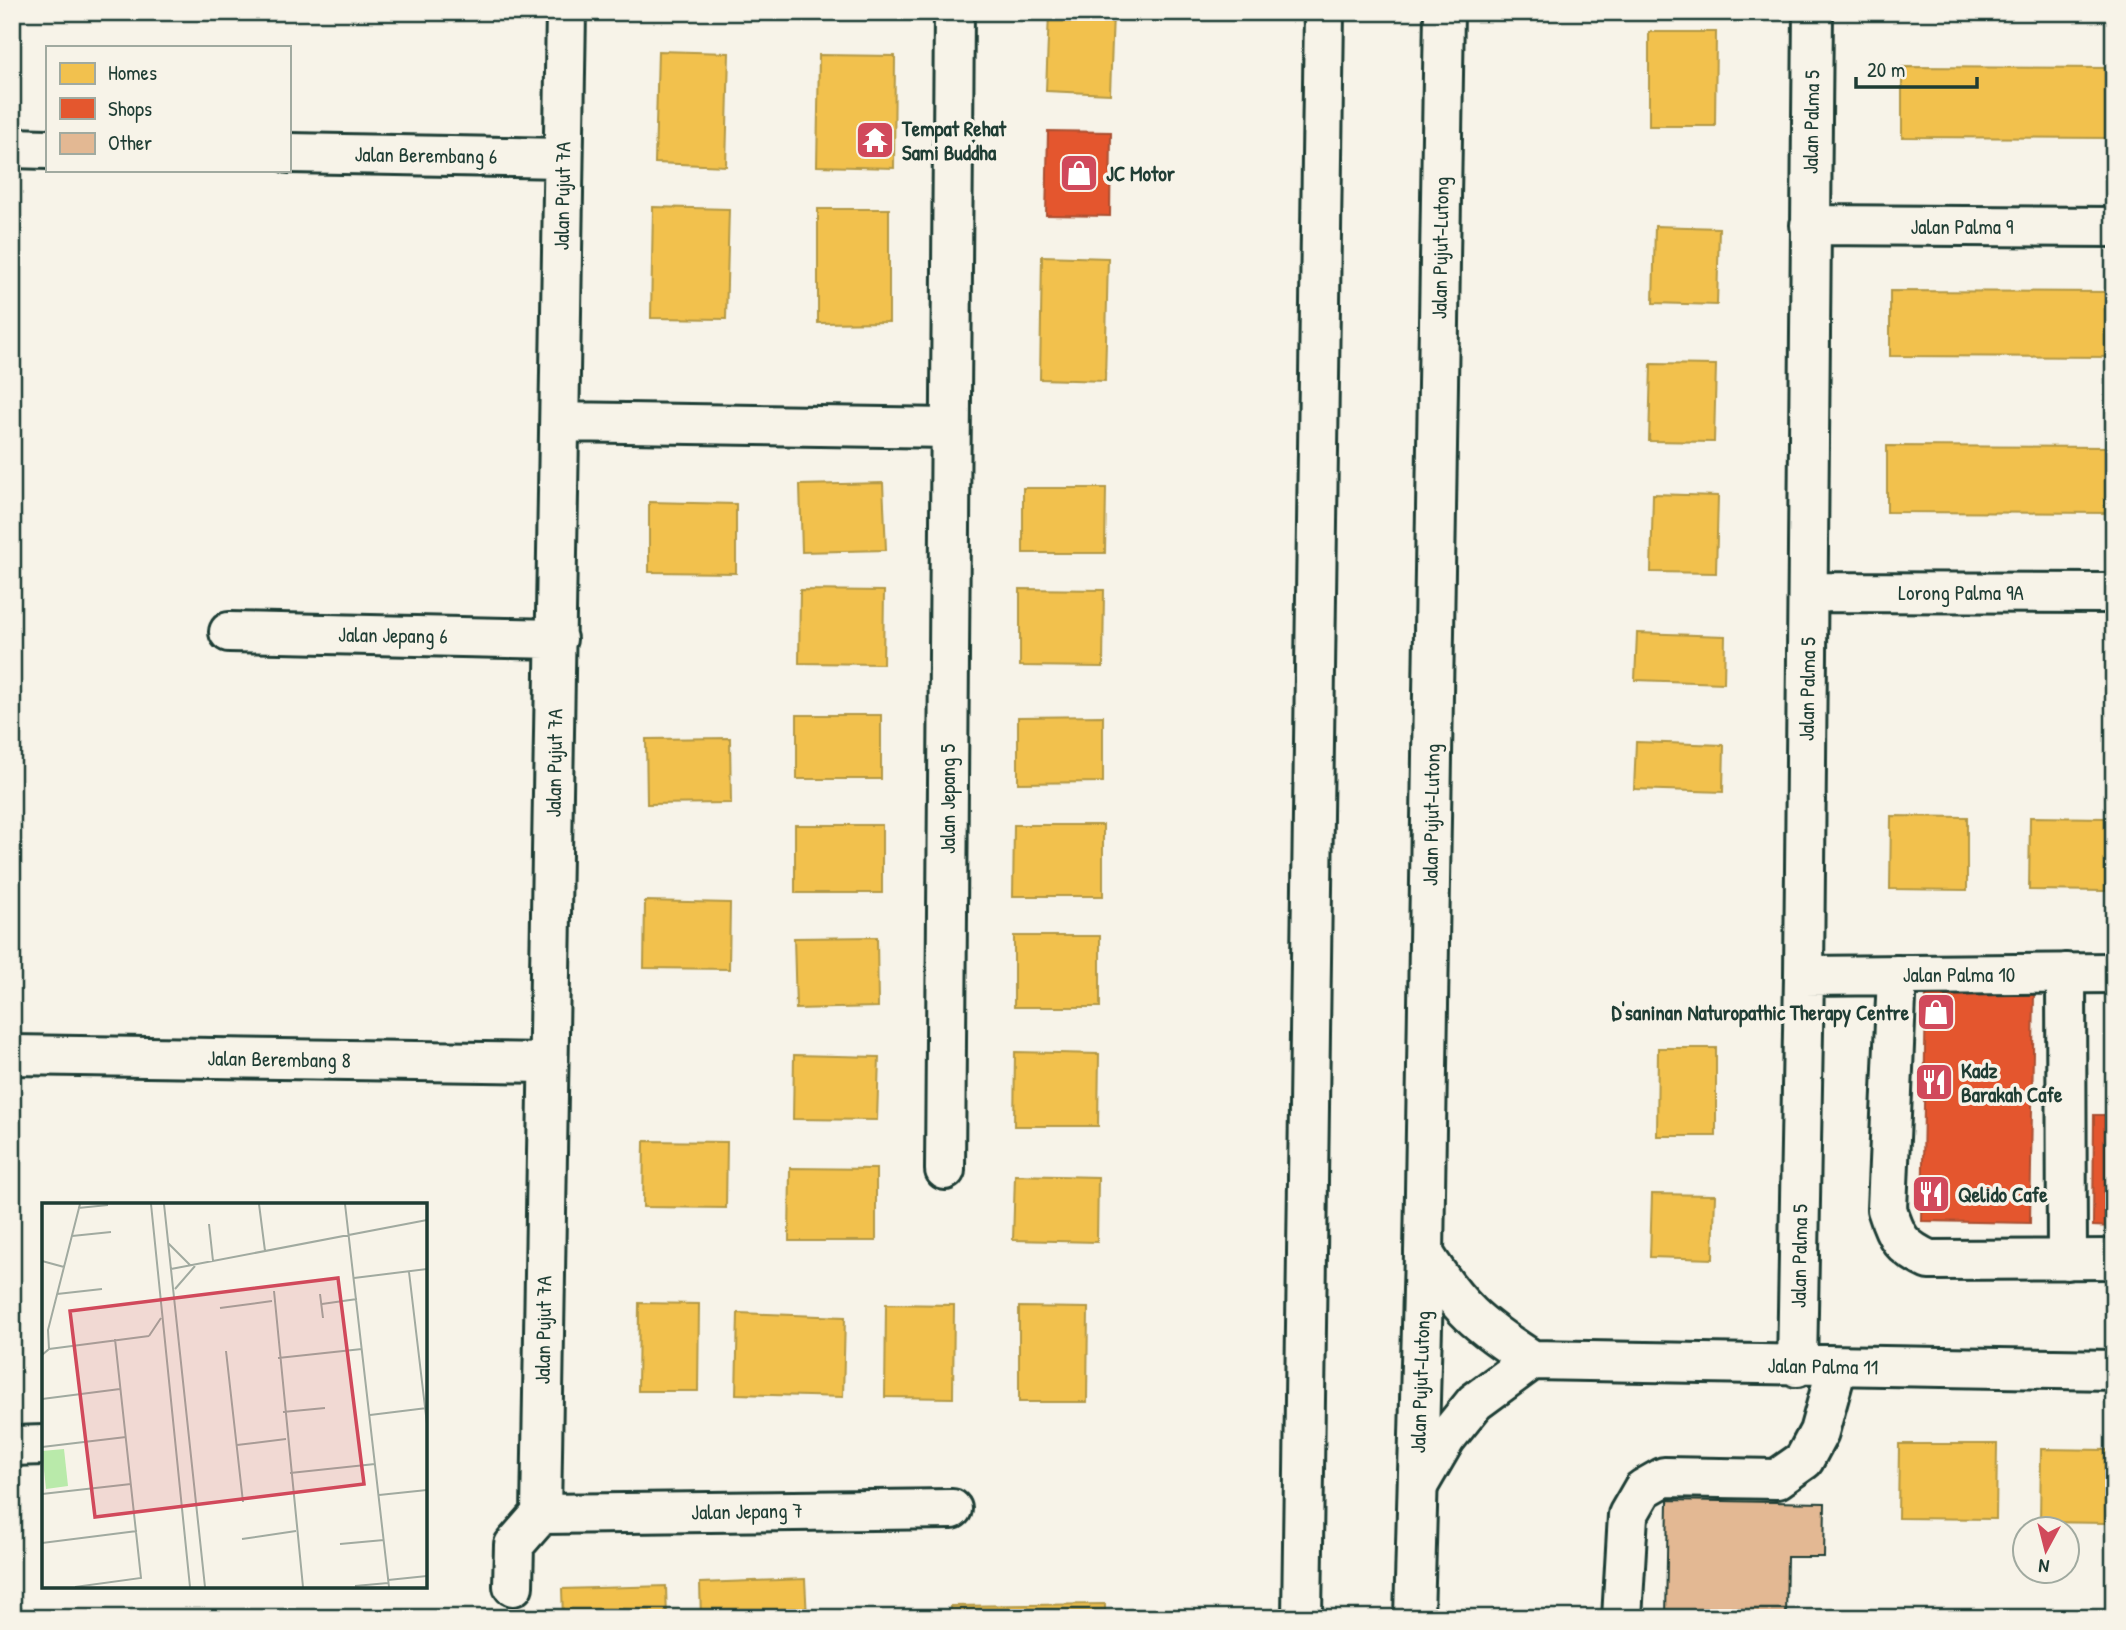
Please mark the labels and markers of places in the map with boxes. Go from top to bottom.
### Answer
place label: Tempat Rehat Sami Buddha [901,114,1007,167]
temple icon: Tempat Rehat Sami Buddha [854,119,896,161]
shop icon: JC Motor [1058,152,1100,194]
place label: JC Motor [1106,159,1176,188]
shop icon: D'saninan Naturopathic Therapy Centre [1915,991,1957,1033]
place label: D'saninan Naturopathic Therapy Centre [1611,998,1910,1028]
place label: Kadz Barakah Cafe [1961,1056,2063,1109]
restaurant icon: Kadz Barakah Cafe [1913,1061,1955,1103]
restaurant icon: Qelido Cafe [1910,1173,1952,1215]
place label: Qelido Cafe [1958,1180,2048,1209]

